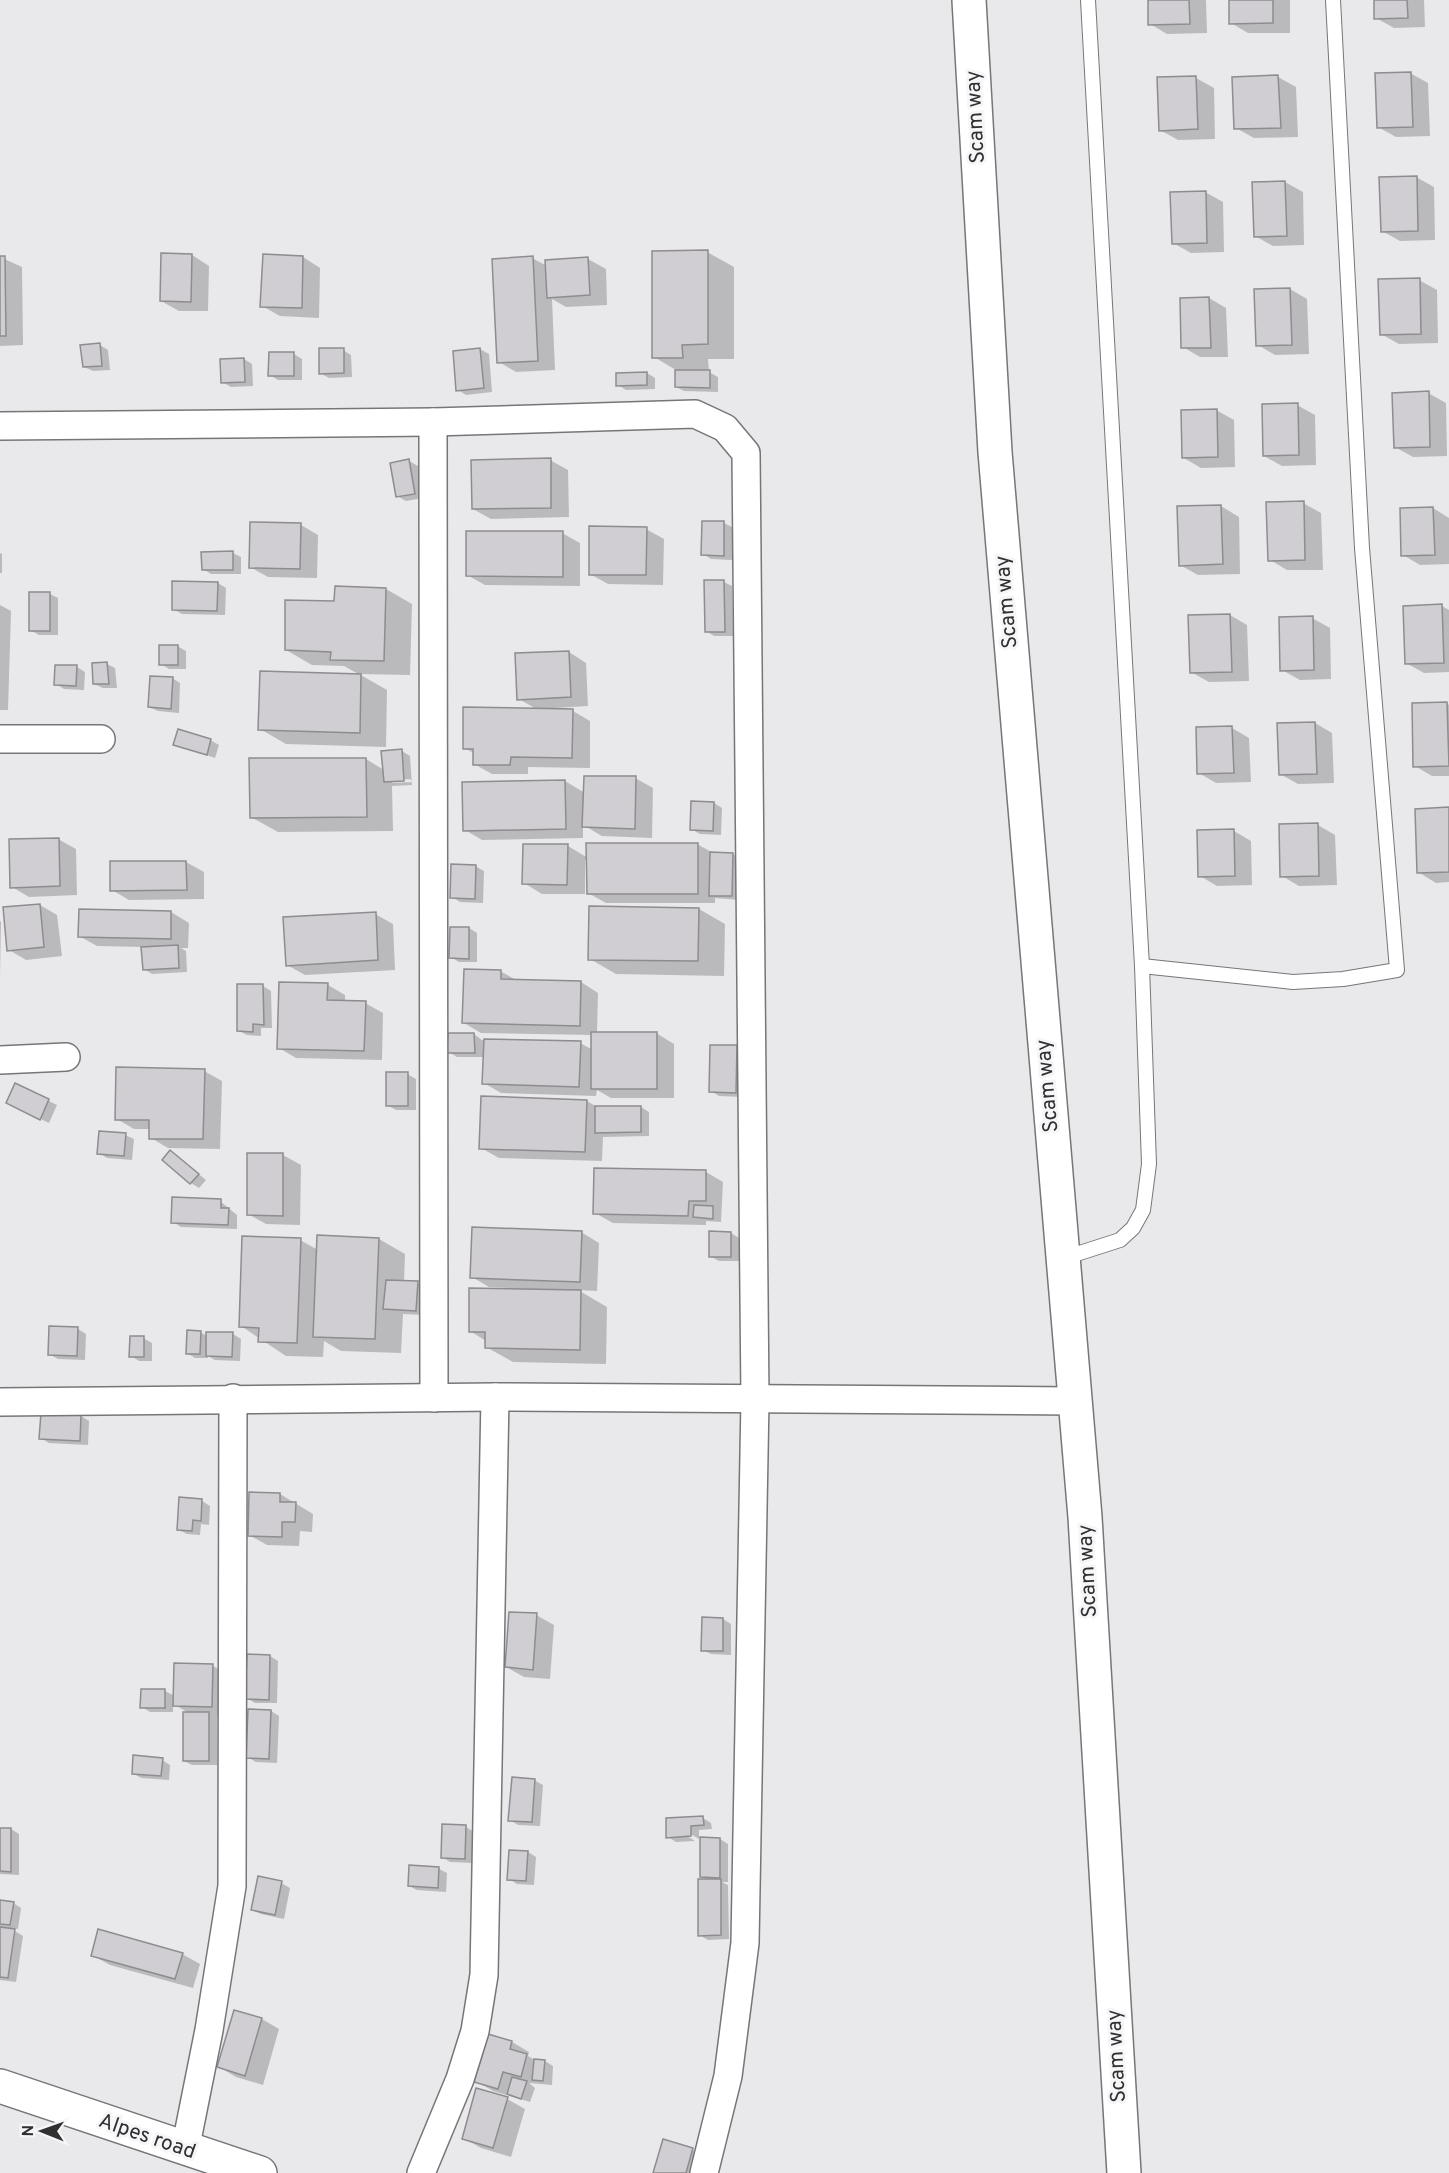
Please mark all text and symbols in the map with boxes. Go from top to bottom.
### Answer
street label: Scam way [960,70,992,164]
street label: Scam way [989,554,1025,650]
street label: Scam way [1030,1038,1066,1134]
street label: Scam way [1072,1524,1104,1618]
street label: Scam way [1101,2009,1133,2103]
north arrow [12,2101,72,2161]
street label: Alpes road [95,2108,199,2166]
text: N [19,2125,39,2137]

